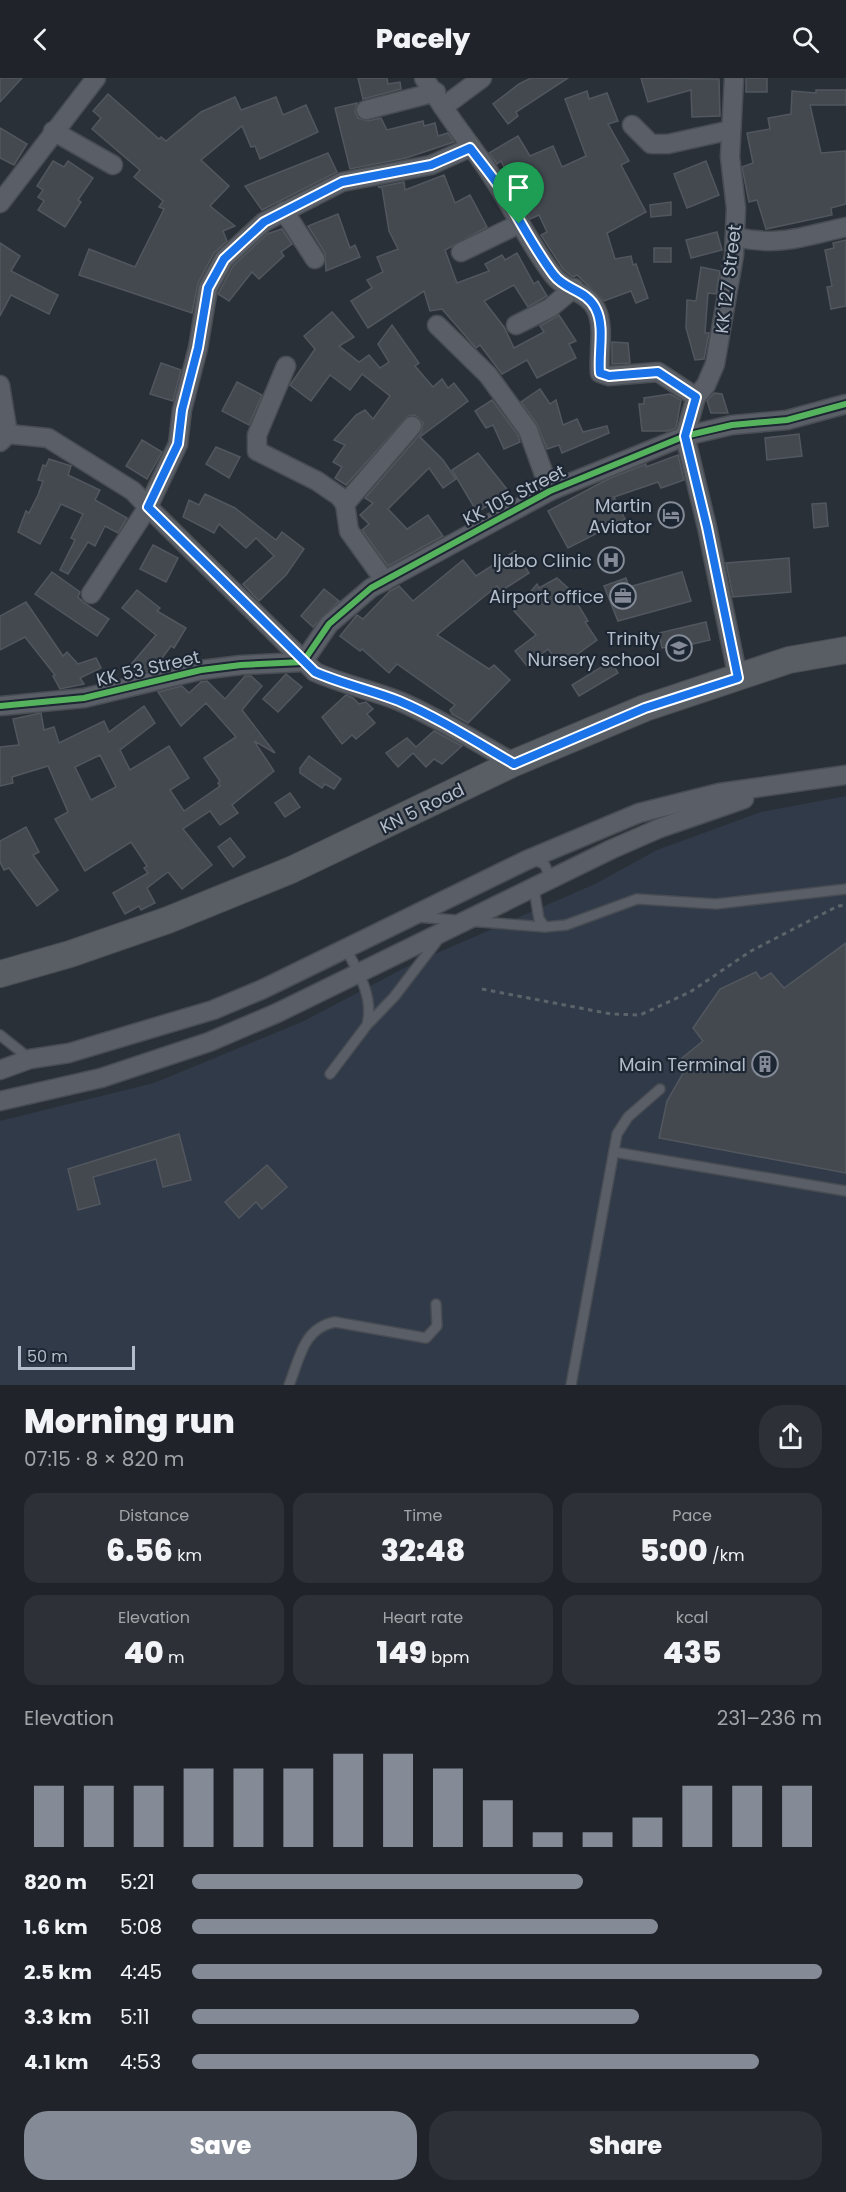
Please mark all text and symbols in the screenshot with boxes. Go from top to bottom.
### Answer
text: Pacely [376,20,470,57]
icon: back [24,23,57,56]
icon: search [789,23,822,56]
pin [493,162,544,224]
icon: arrive [502,171,535,204]
street label: KK 127 Street [709,223,747,335]
street label: KK 105 Street [458,458,570,532]
place label: Martin Aviator [588,493,652,539]
hotel icon: Martin Aviator [656,500,686,530]
hospital icon: Ijabo Clinic [596,545,626,575]
place label: Ijabo Clinic [493,548,592,573]
office icon: Airport office [608,581,638,611]
place label: Airport office [489,584,604,609]
place label: Trinity Nursery school [528,626,660,672]
school or university icon: Trinity Nursery school [664,633,694,663]
street label: KK 53 Street [94,644,202,692]
street label: KN 5 Road [376,777,468,839]
building icon: Main Terminal [750,1049,780,1079]
place label: Main Terminal [619,1052,746,1077]
scale bar [18,1343,135,1370]
text: 50 m [27,1345,68,1368]
text: Morning run [24,1398,235,1445]
button: share [759,1405,822,1468]
text: 07:15 · 8 × 820 m [24,1445,184,1473]
text: Distance [119,1504,189,1527]
text: Time [404,1504,443,1527]
text: Pace [672,1504,712,1527]
text: 6.56 [106,1529,173,1572]
text: 32:48 [381,1529,465,1572]
text: 5:00 [640,1529,708,1572]
text: km [173,1544,202,1567]
text: /km [708,1544,744,1567]
text: Elevation [118,1606,190,1629]
text: Heart rate [383,1606,463,1629]
text: kcal [676,1606,708,1629]
text: 40 [123,1631,164,1674]
text: 149 [377,1631,427,1674]
text: 435 [663,1631,721,1674]
text: m [164,1646,185,1669]
text: bpm [427,1646,469,1669]
text: Elevation [24,1704,114,1732]
text: 231–236 m [717,1704,822,1732]
text: 820 m [24,1868,87,1896]
text: 5:21 [120,1868,155,1896]
text: 1.6 km [24,1913,88,1941]
text: 5:08 [120,1913,162,1941]
text: 2.5 km [24,1958,92,1986]
text: 4:45 [120,1958,162,1986]
text: 3.3 km [24,2003,92,2031]
text: 5:11 [120,2003,150,2031]
text: 4.1 km [24,2048,88,2076]
text: 4:53 [120,2048,161,2076]
button: Save [24,2111,417,2180]
button: Share [429,2111,822,2180]

